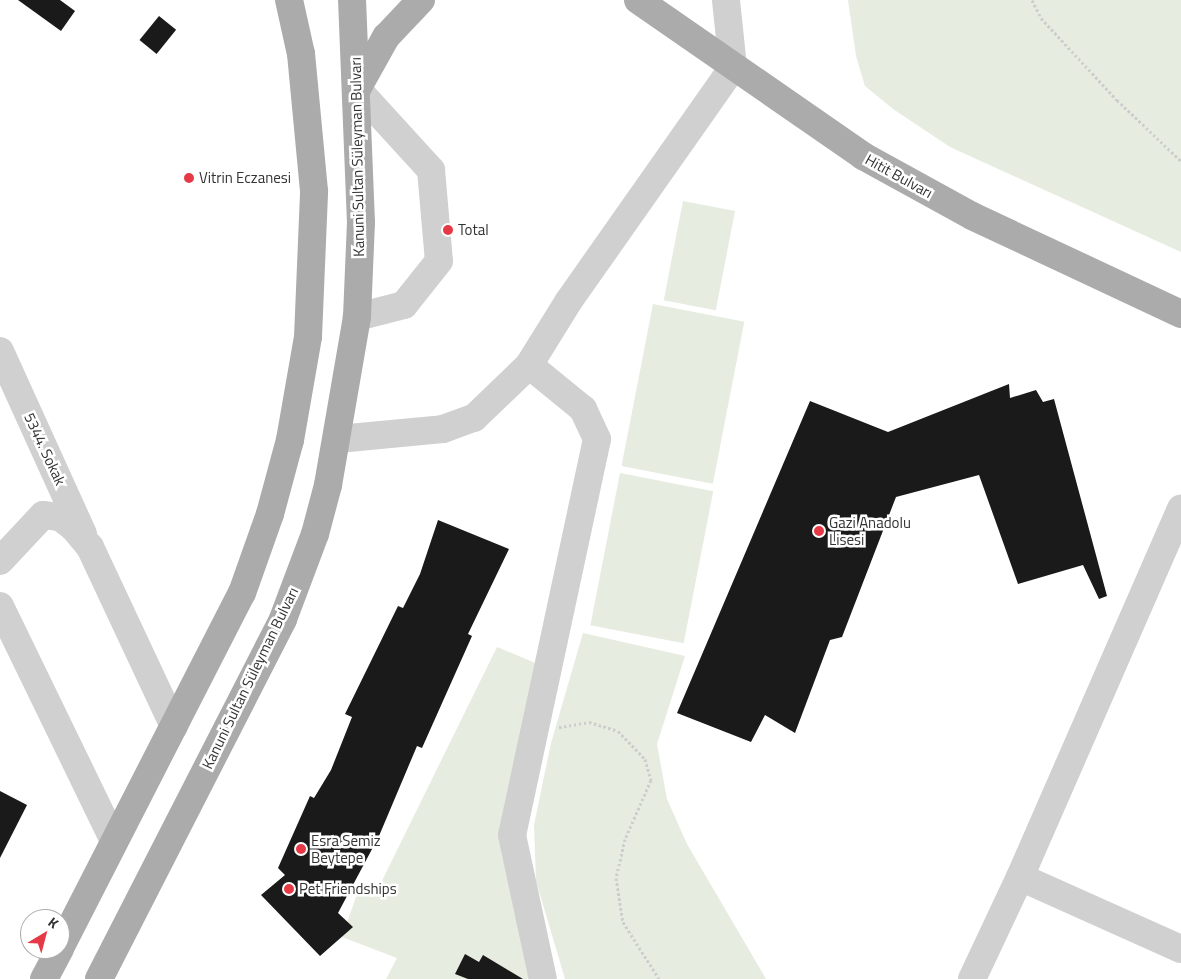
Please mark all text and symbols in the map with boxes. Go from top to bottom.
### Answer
street label: Kanuni Sultan Süleyman Bulvarı [346,57,368,257]
street label: Hitit Bulvarı [862,150,936,202]
place label: Vitrin Eczanesi [199,169,291,187]
marker: Vitrin Eczanesi [183,172,195,184]
place label: Total [458,221,489,239]
marker: Total [442,224,454,236]
street label: 5344. Sokak [20,410,70,488]
place label: Gazi Anadolu Lisesi [829,513,911,548]
marker: Gazi Anadolu Lisesi [813,525,825,537]
street label: Kanuni Sultan Süleyman Bulvarı [198,584,302,772]
place label: Esra Semiz Beytepe [311,831,381,866]
marker: Esra Semiz Beytepe [295,843,307,855]
place label: Pet Friendships [299,880,397,898]
marker: Pet Friendships [283,883,295,895]
north arrow [20,909,70,959]
text: K [44,912,63,933]

